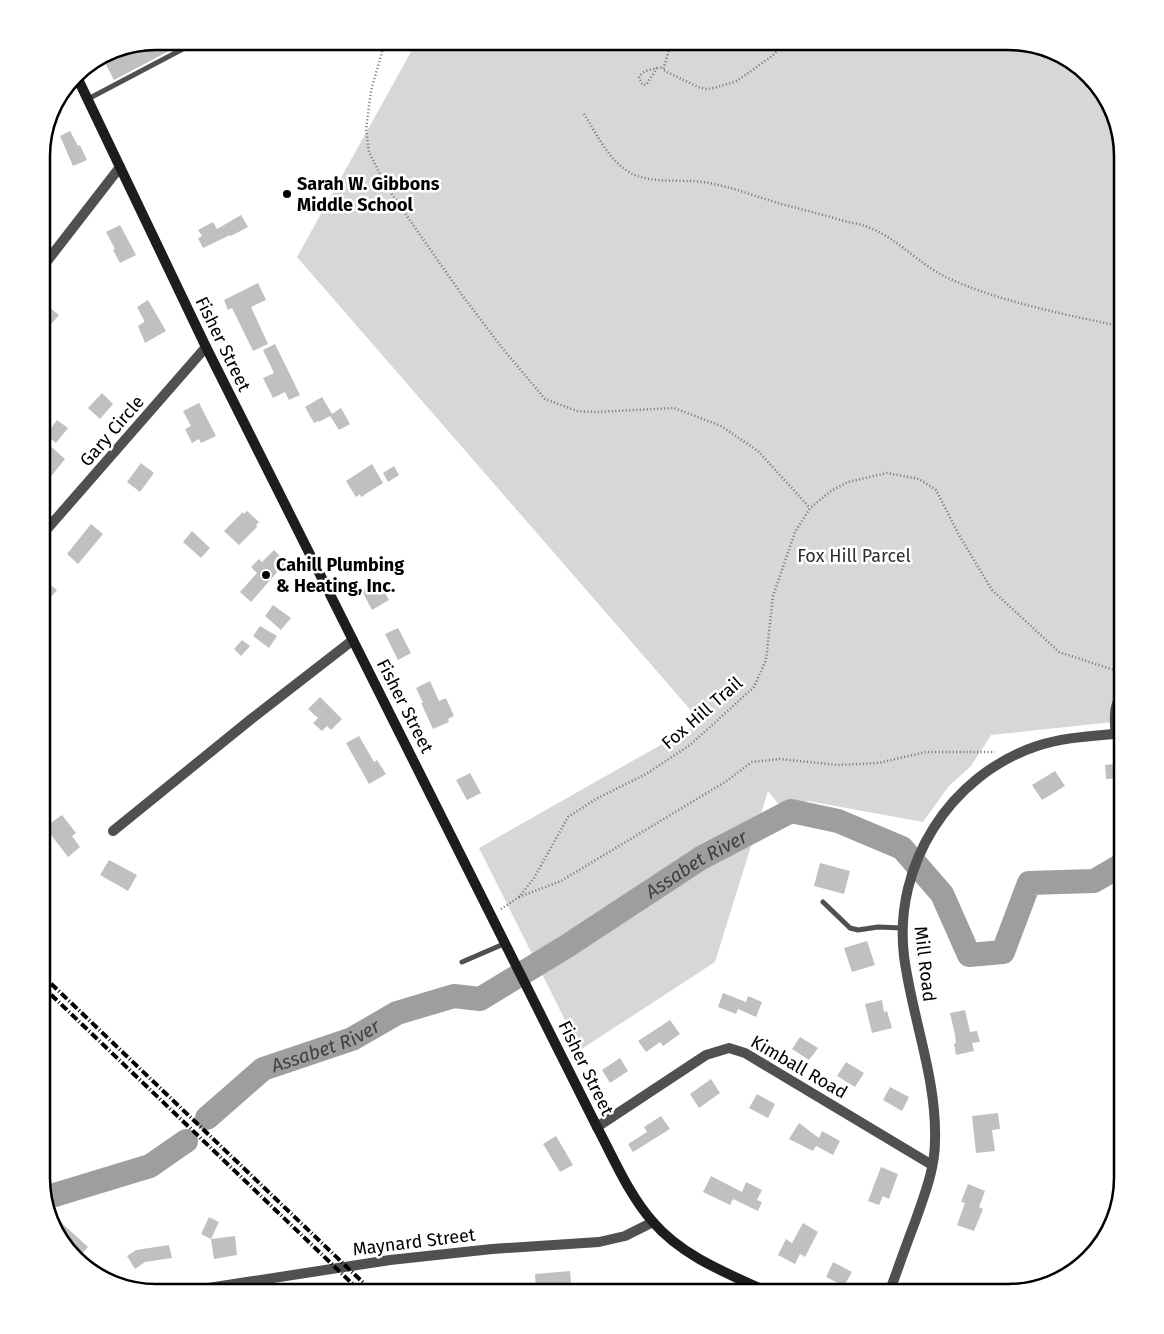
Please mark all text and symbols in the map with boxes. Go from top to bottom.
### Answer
place label: Sarah W. Gibbons Middle School [297,173,440,216]
marker: Sarah W. Gibbons Middle School [281,188,293,200]
street label: Fisher Street [191,293,256,395]
street label: Gary Circle [75,391,149,471]
park label: Fox Hill Parcel [797,545,911,567]
place label: Cahill Plumbing & Heating, Inc. [276,554,404,597]
marker: Cahill Plumbing & Heating, Inc. [260,569,272,581]
street label: Fisher Street [372,655,438,757]
street label: Fox Hill Trail [657,672,747,754]
water label: Assabet River [640,825,752,904]
street label: Mill Road [909,925,941,1003]
water label: Assabet River [267,1014,385,1078]
street label: Fisher Street [554,1017,619,1119]
street label: Kimball Road [747,1030,851,1104]
street label: Maynard Street [351,1223,477,1260]

